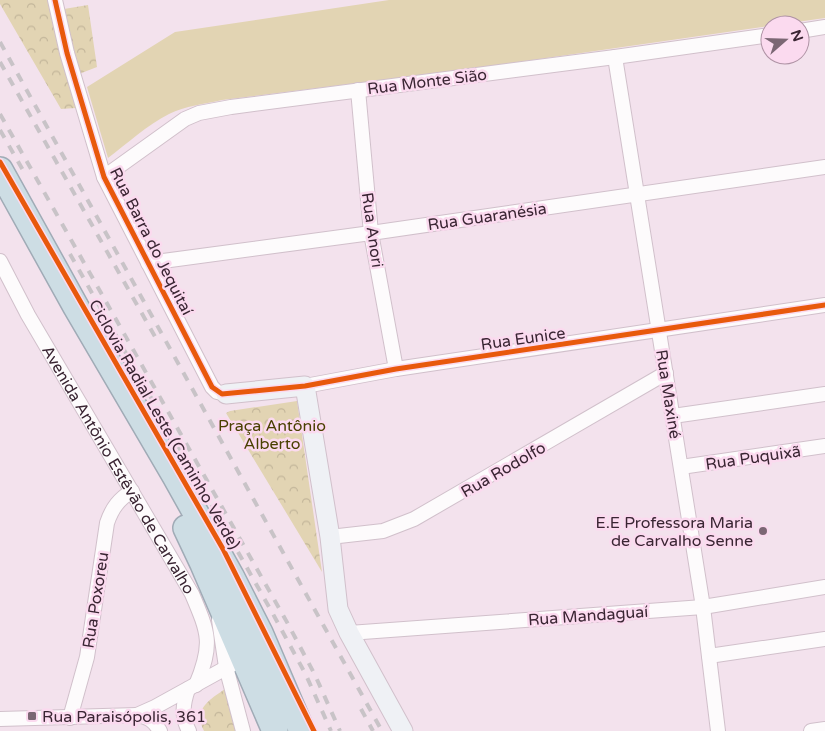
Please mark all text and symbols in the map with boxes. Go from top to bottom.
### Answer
north arrow [760,15,810,65]
text: N [787,28,807,44]
street label: Rua Monte Sião [366,65,488,99]
street label: Rua Barra do Jequitaí [105,164,197,319]
street label: Rua Anori [357,191,387,269]
street label: Rua Guaranésia [426,199,548,235]
street label: Ciclovia Radial Leste (Caminho Verde) [84,296,244,553]
street label: Rua Eunice [480,323,567,355]
street label: Avenida Antônio Estêvão de Carvalho [37,342,199,598]
street label: Rua Maxiné [651,348,685,440]
park label: Praça Antônio Alberto [218,416,326,454]
street label: Rua Rodolfo [458,438,549,502]
street label: Rua Puquixã [704,441,802,475]
place label: E.E Professora Maria de Carvalho Senne [595,513,753,551]
marker: E.E Professora Maria de Carvalho Senne [757,525,769,537]
street label: Rua Poxoreu [79,551,113,650]
street label: Rua Mandaguaí [527,602,649,630]
place label: Rua Paraisópolis, 361 [42,707,206,727]
marker: Rua Paraisópolis, 361 [26,710,38,722]

